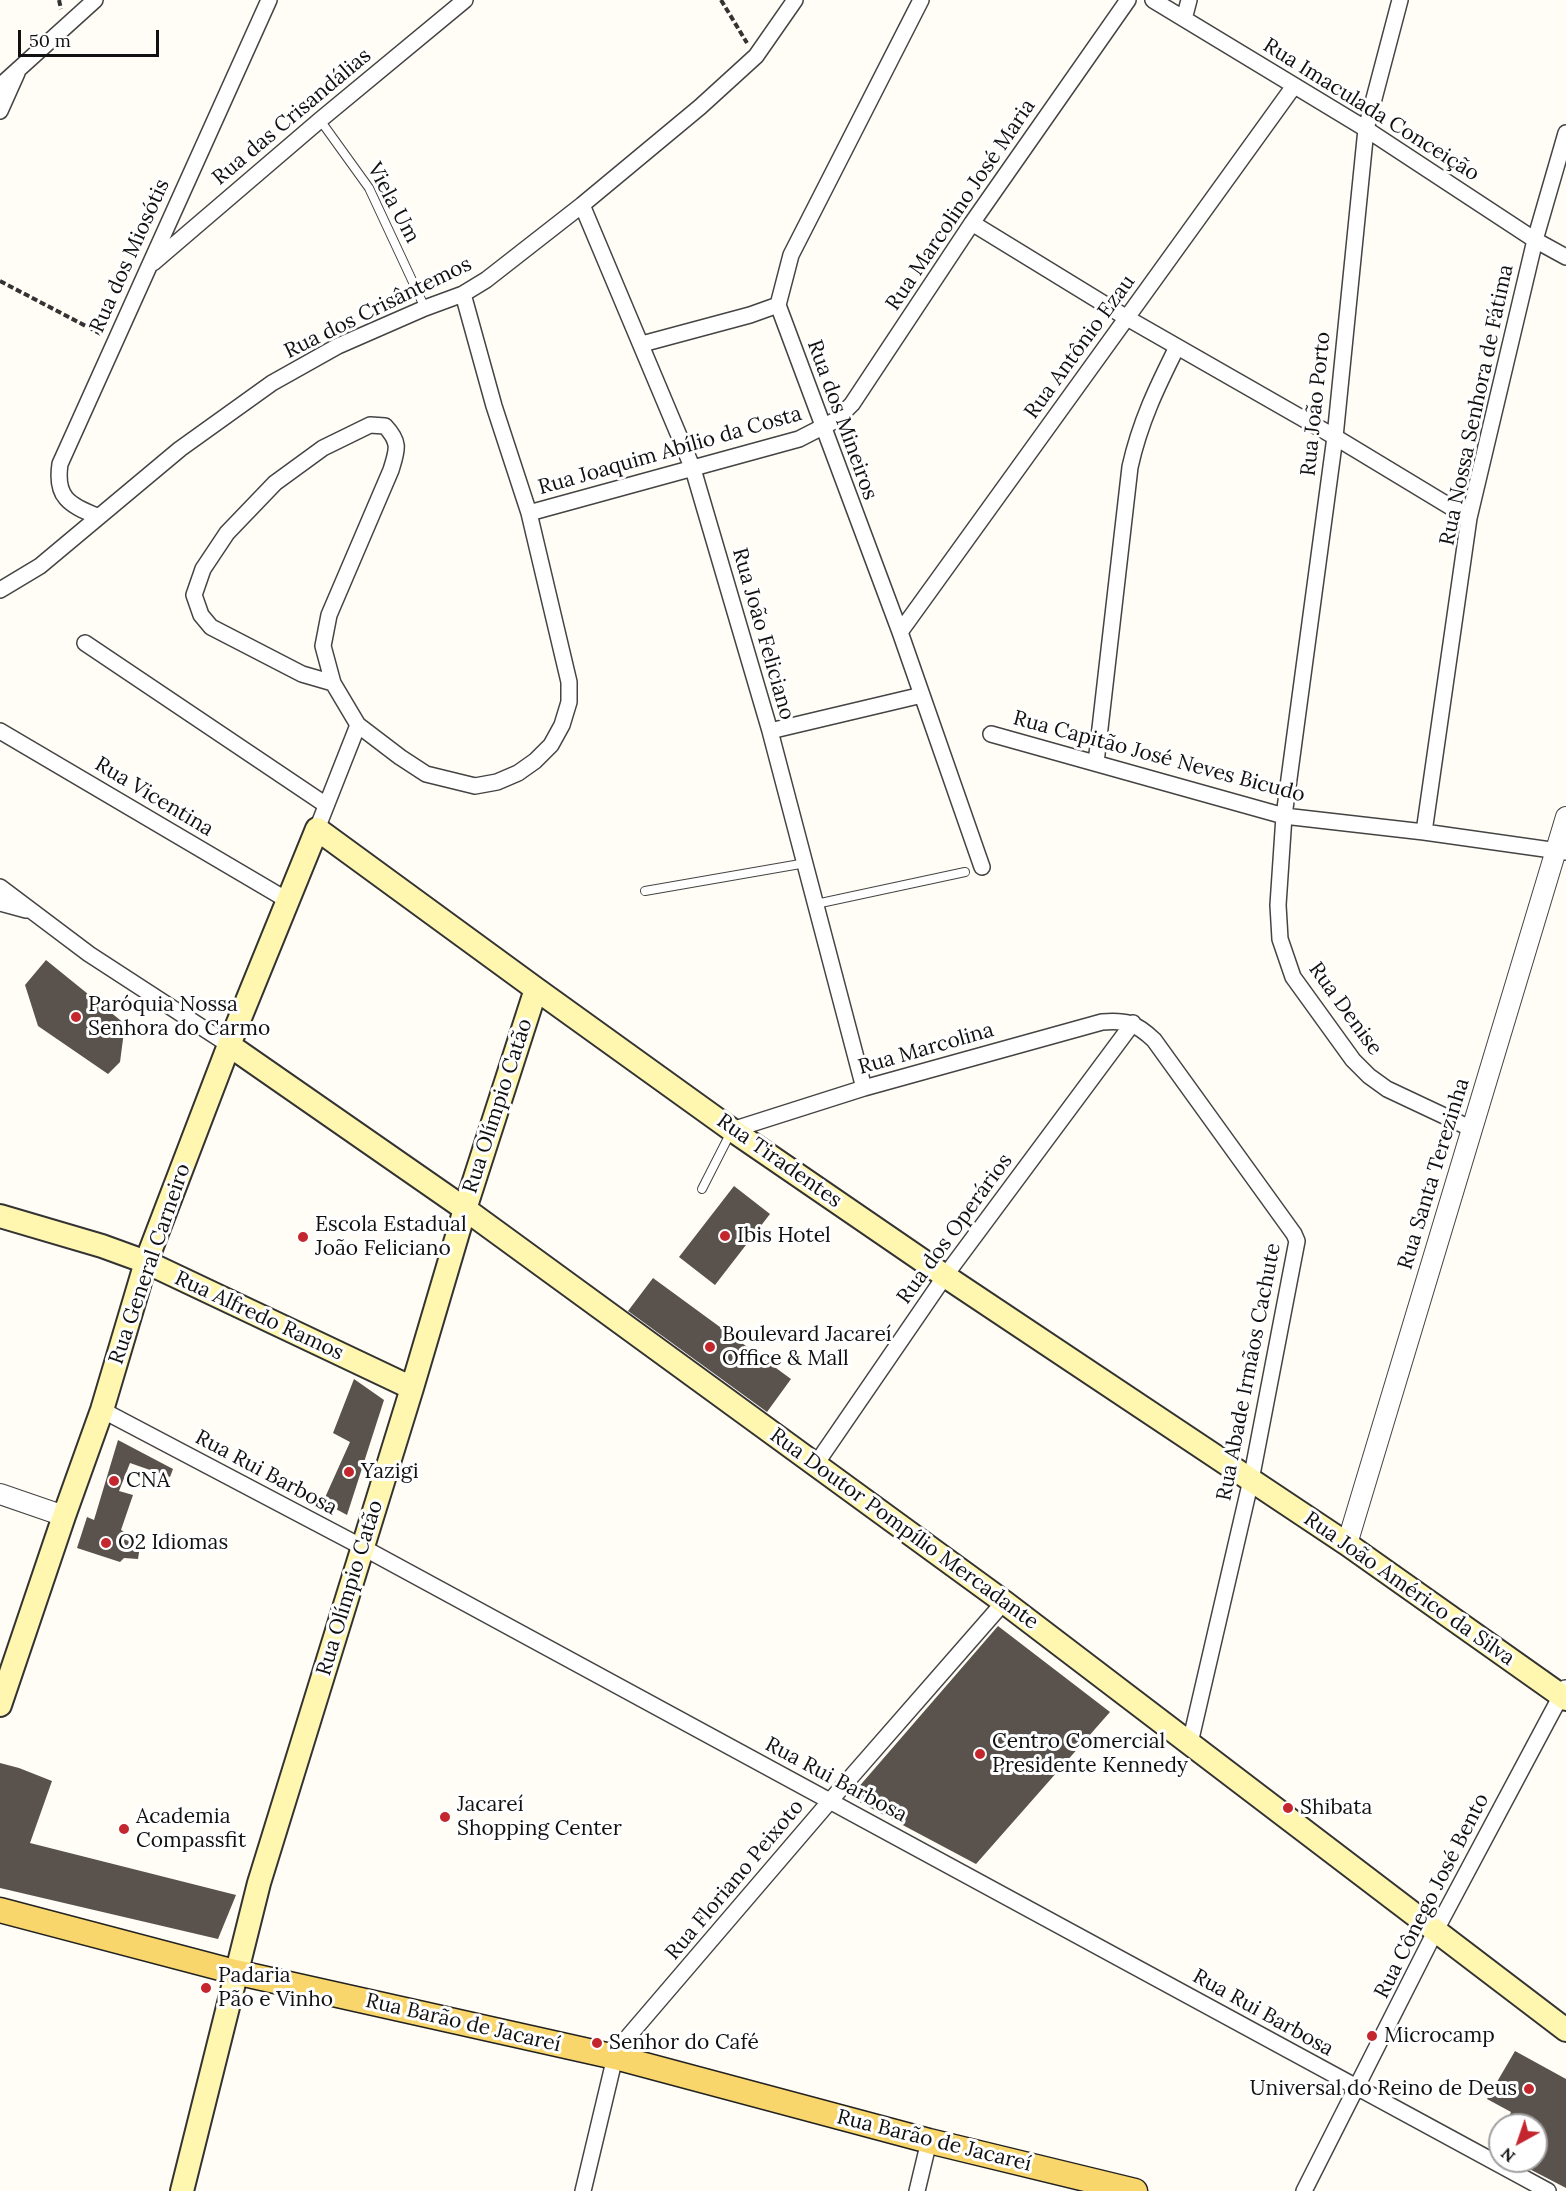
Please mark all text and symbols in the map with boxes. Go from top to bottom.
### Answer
scale bar [21,18,162,56]
text: 50 m [29,29,71,52]
street label: Rua Imaculada Conceição [1258,33,1484,187]
street label: Rua das Crisandálias [208,43,376,191]
street label: Rua Marcolino José Maria [881,95,1041,315]
street label: Viela Um [361,159,425,247]
street label: Rua dos Miosótis [85,175,175,337]
street label: Rua dos Crisântemos [280,252,476,364]
street label: Rua Nossa Senhora de Fátima [1435,262,1519,548]
street label: Rua Antônio Ezau [1019,270,1141,424]
street label: Rua João Porto [1296,330,1336,478]
street label: Rua dos Mineiros [801,337,883,503]
street label: Rua Joaquim Abílio da Costa [535,401,805,501]
street label: Rua João Feliciano [726,545,800,723]
street label: Rua Capitão José Neves Bicudo [1010,706,1308,808]
street label: Rua Vicentina [90,752,218,842]
street label: Rua Denise [1303,958,1387,1060]
place label: Paróquia Nossa Senhora do Carmo [88,992,270,1042]
marker: Paróquia Nossa Senhora do Carmo [69,1010,83,1024]
street label: Rua Olímpio Catão [458,1016,538,1196]
street label: Rua Marcolina [855,1018,997,1080]
street label: Rua Santa Terezinha [1393,1075,1475,1273]
street label: Rua Tiradentes [712,1109,846,1213]
street label: Rua dos Operários [892,1149,1018,1309]
street label: Rua General Carneiro [104,1160,196,1368]
place label: Escola Estadual João Feliciano [315,1212,467,1262]
place label: Ibis Hotel [737,1223,831,1249]
marker: Ibis Hotel [718,1229,732,1243]
marker: Escola Estadual João Feliciano [296,1230,310,1244]
street label: Rua Abade Irmãos Cachute [1212,1241,1286,1503]
street label: Rua Alfredo Ramos [171,1266,347,1366]
place label: Boulevard Jacareí Office & Mall [722,1322,892,1372]
marker: Boulevard Jacareí Office & Mall [703,1340,717,1354]
street label: Rua Doutor Pompílio Mercadante [765,1423,1043,1635]
street label: Rua Rui Barbosa [191,1425,341,1521]
place label: Yazigi [361,1459,419,1485]
marker: Yazigi [342,1465,356,1479]
place label: CNA [126,1468,170,1494]
marker: CNA [107,1474,121,1488]
street label: Rua Olímpio Catão [311,1497,389,1679]
street label: Rua João Américo da Silva [1299,1507,1519,1671]
place label: O2 Idiomas [118,1530,228,1556]
marker: O2 Idiomas [99,1536,113,1550]
place label: Centro Comercial Presidente Kennedy [992,1729,1188,1779]
street label: Rua Rui Barbosa [761,1732,911,1828]
marker: Centro Comercial Presidente Kennedy [973,1747,987,1761]
street label: Rua Cônego José Bento [1369,1789,1495,2003]
place label: Jacareí Shopping Center [457,1792,622,1842]
street label: Rua Floriano Peixoto [661,1795,809,1965]
place label: Shibata [1300,1795,1372,1821]
marker: Shibata [1281,1801,1295,1815]
place label: Academia Compassfit [136,1804,246,1854]
marker: Jacareí Shopping Center [438,1810,452,1824]
marker: Academia Compassfit [117,1822,131,1836]
place label: Padaria Pão e Vinho [218,1963,333,2013]
street label: Rua Rui Barbosa [1188,1964,1338,2062]
marker: Padaria Pão e Vinho [199,1981,213,1995]
street label: Rua Barão de Jacareí [363,1988,563,2058]
place label: Microcamp [1384,2023,1495,2049]
marker: Microcamp [1365,2029,1379,2043]
place label: Senhor do Café [609,2030,759,2056]
marker: Senhor do Café [590,2036,604,2050]
place label: Universal do Reino de Deus [1250,2076,1517,2102]
marker: Universal do Reino de Deus [1522,2082,1536,2096]
street label: Rua Barão de Jacareí [834,2105,1034,2177]
north arrow [1488,2113,1548,2173]
text: N [1497,2144,1519,2167]

